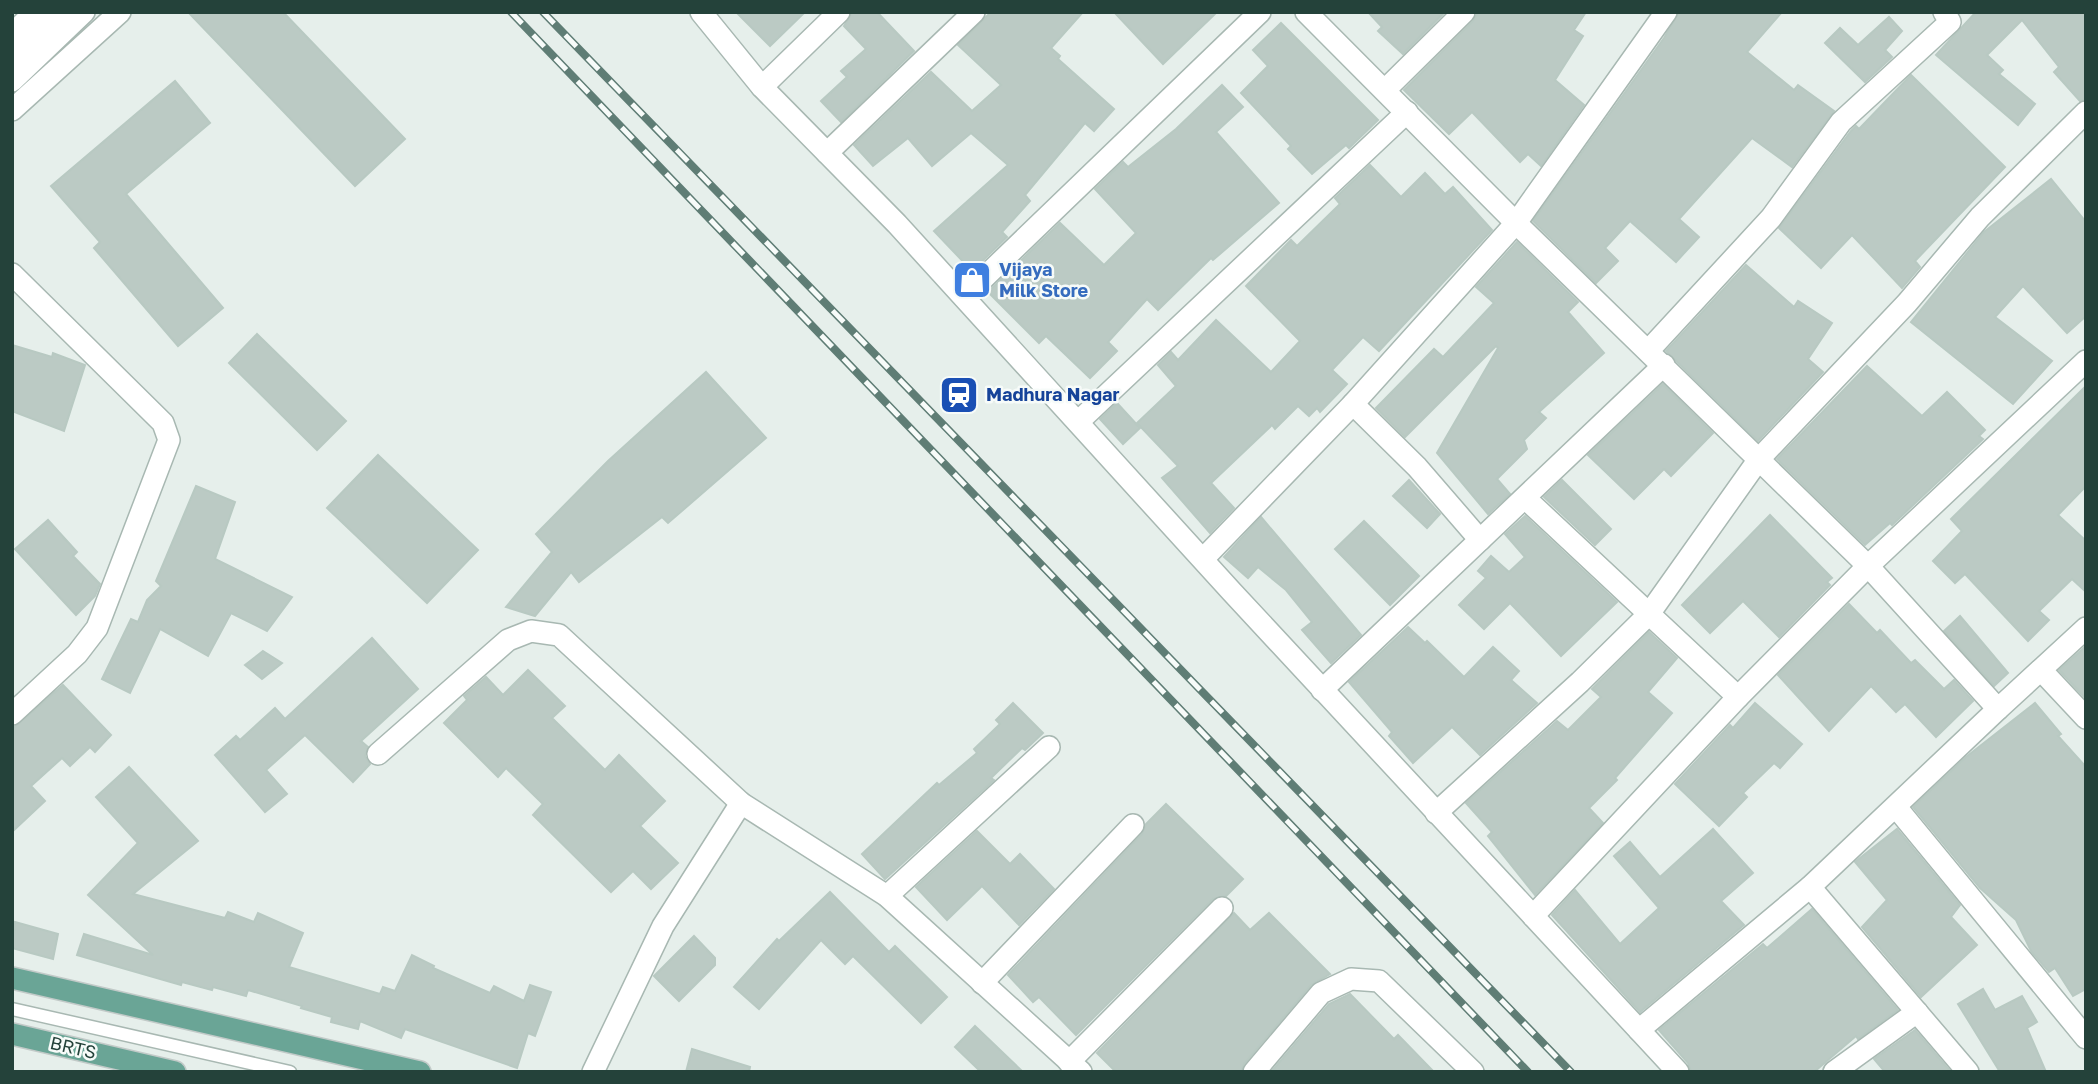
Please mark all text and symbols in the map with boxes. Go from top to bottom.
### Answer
place label: Vijaya Milk Store [999,258,1089,301]
shop icon: Vijaya Milk Store [951,259,993,301]
station icon: Madhura Nagar [938,374,980,416]
place label: Madhura Nagar [986,383,1119,405]
street label: BRTS [48,1031,98,1063]

